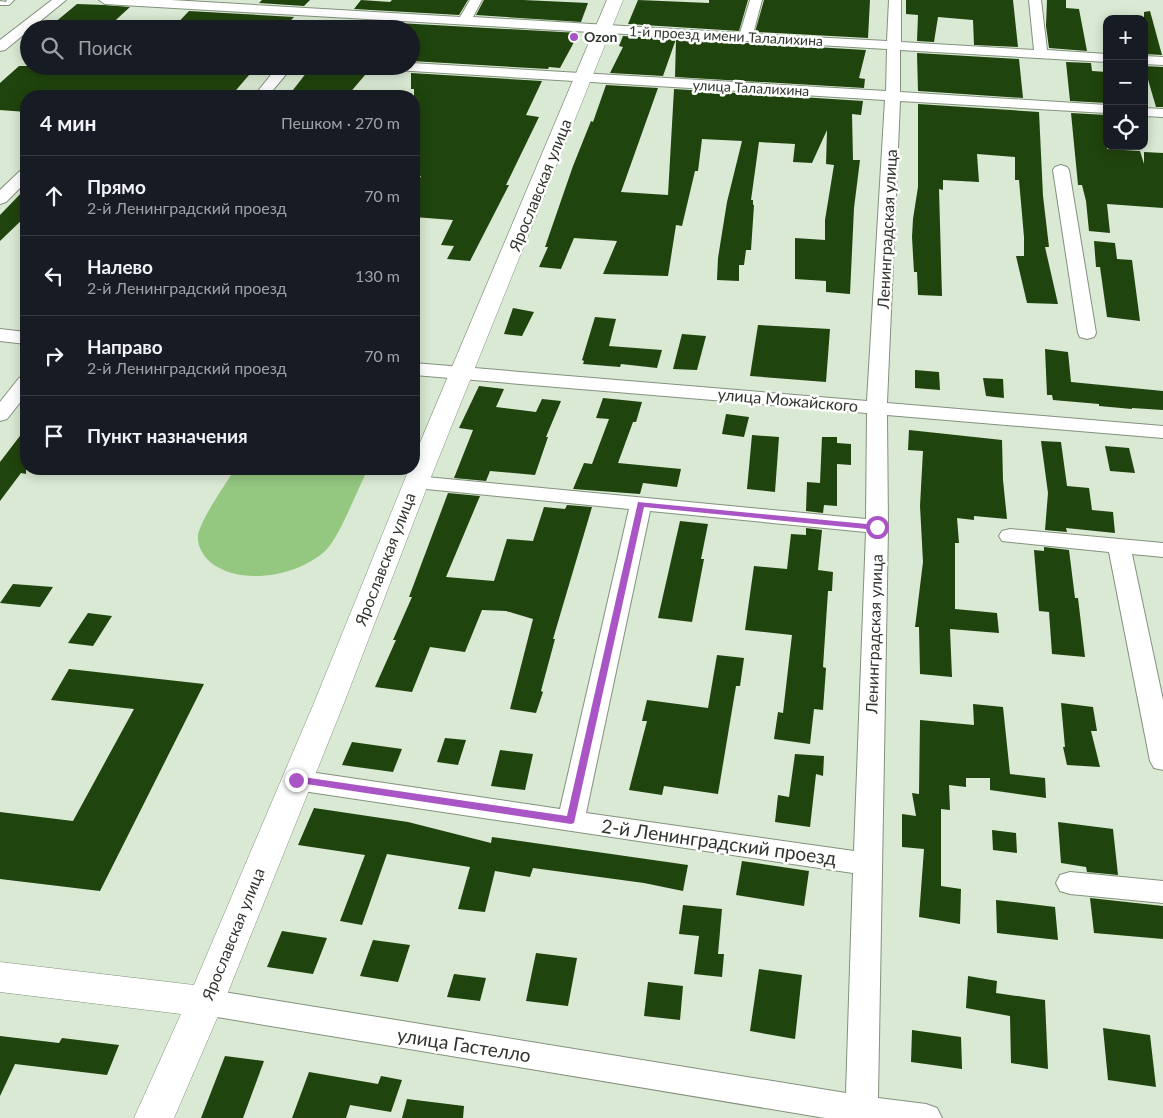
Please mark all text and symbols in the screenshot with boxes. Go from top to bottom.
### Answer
map controls [1103,15,1148,150]
button: + [1103,15,1148,60]
search box [20,20,420,75]
street label: 1-й проезд имени Талалихина [629,22,823,49]
place label: Ozon [584,28,618,45]
marker: Ozon [568,31,580,43]
icon: search [38,34,66,62]
text: Поиск [78,36,132,59]
button: − [1103,60,1148,105]
street label: улица Талалихина [692,76,810,99]
button: locate [1103,105,1148,150]
text: 4 мин [40,110,97,135]
text: Пешком · 270 m [281,113,400,132]
street label: Ярославская улица [504,116,575,255]
street label: Ленинградская улица [873,149,900,310]
text: Прямо [87,175,146,198]
icon: ahead [40,182,68,210]
text: 70 m [364,186,400,205]
text: 2-й Ленинградский проезд [87,198,287,217]
text: Налево [87,255,153,278]
icon: left [40,262,68,290]
text: 130 m [355,266,400,285]
text: 2-й Ленинградский проезд [87,278,287,297]
text: Направо [87,335,163,358]
icon: right [40,342,68,370]
text: 70 m [364,346,400,365]
text: 2-й Ленинградский проезд [87,358,287,377]
street label: улица Можайского [717,384,859,415]
icon: arrive [40,422,68,450]
text: Пункт назначения [87,424,248,447]
street label: Ярославская улица [350,490,419,629]
route start [866,516,889,539]
street label: Ленинградская улица [861,554,886,715]
route end [285,769,308,792]
street label: 2-й Ленинградский проезд [600,814,838,869]
street label: Ярославская улица [197,865,268,1004]
street label: улица Гастелло [396,1023,533,1066]

